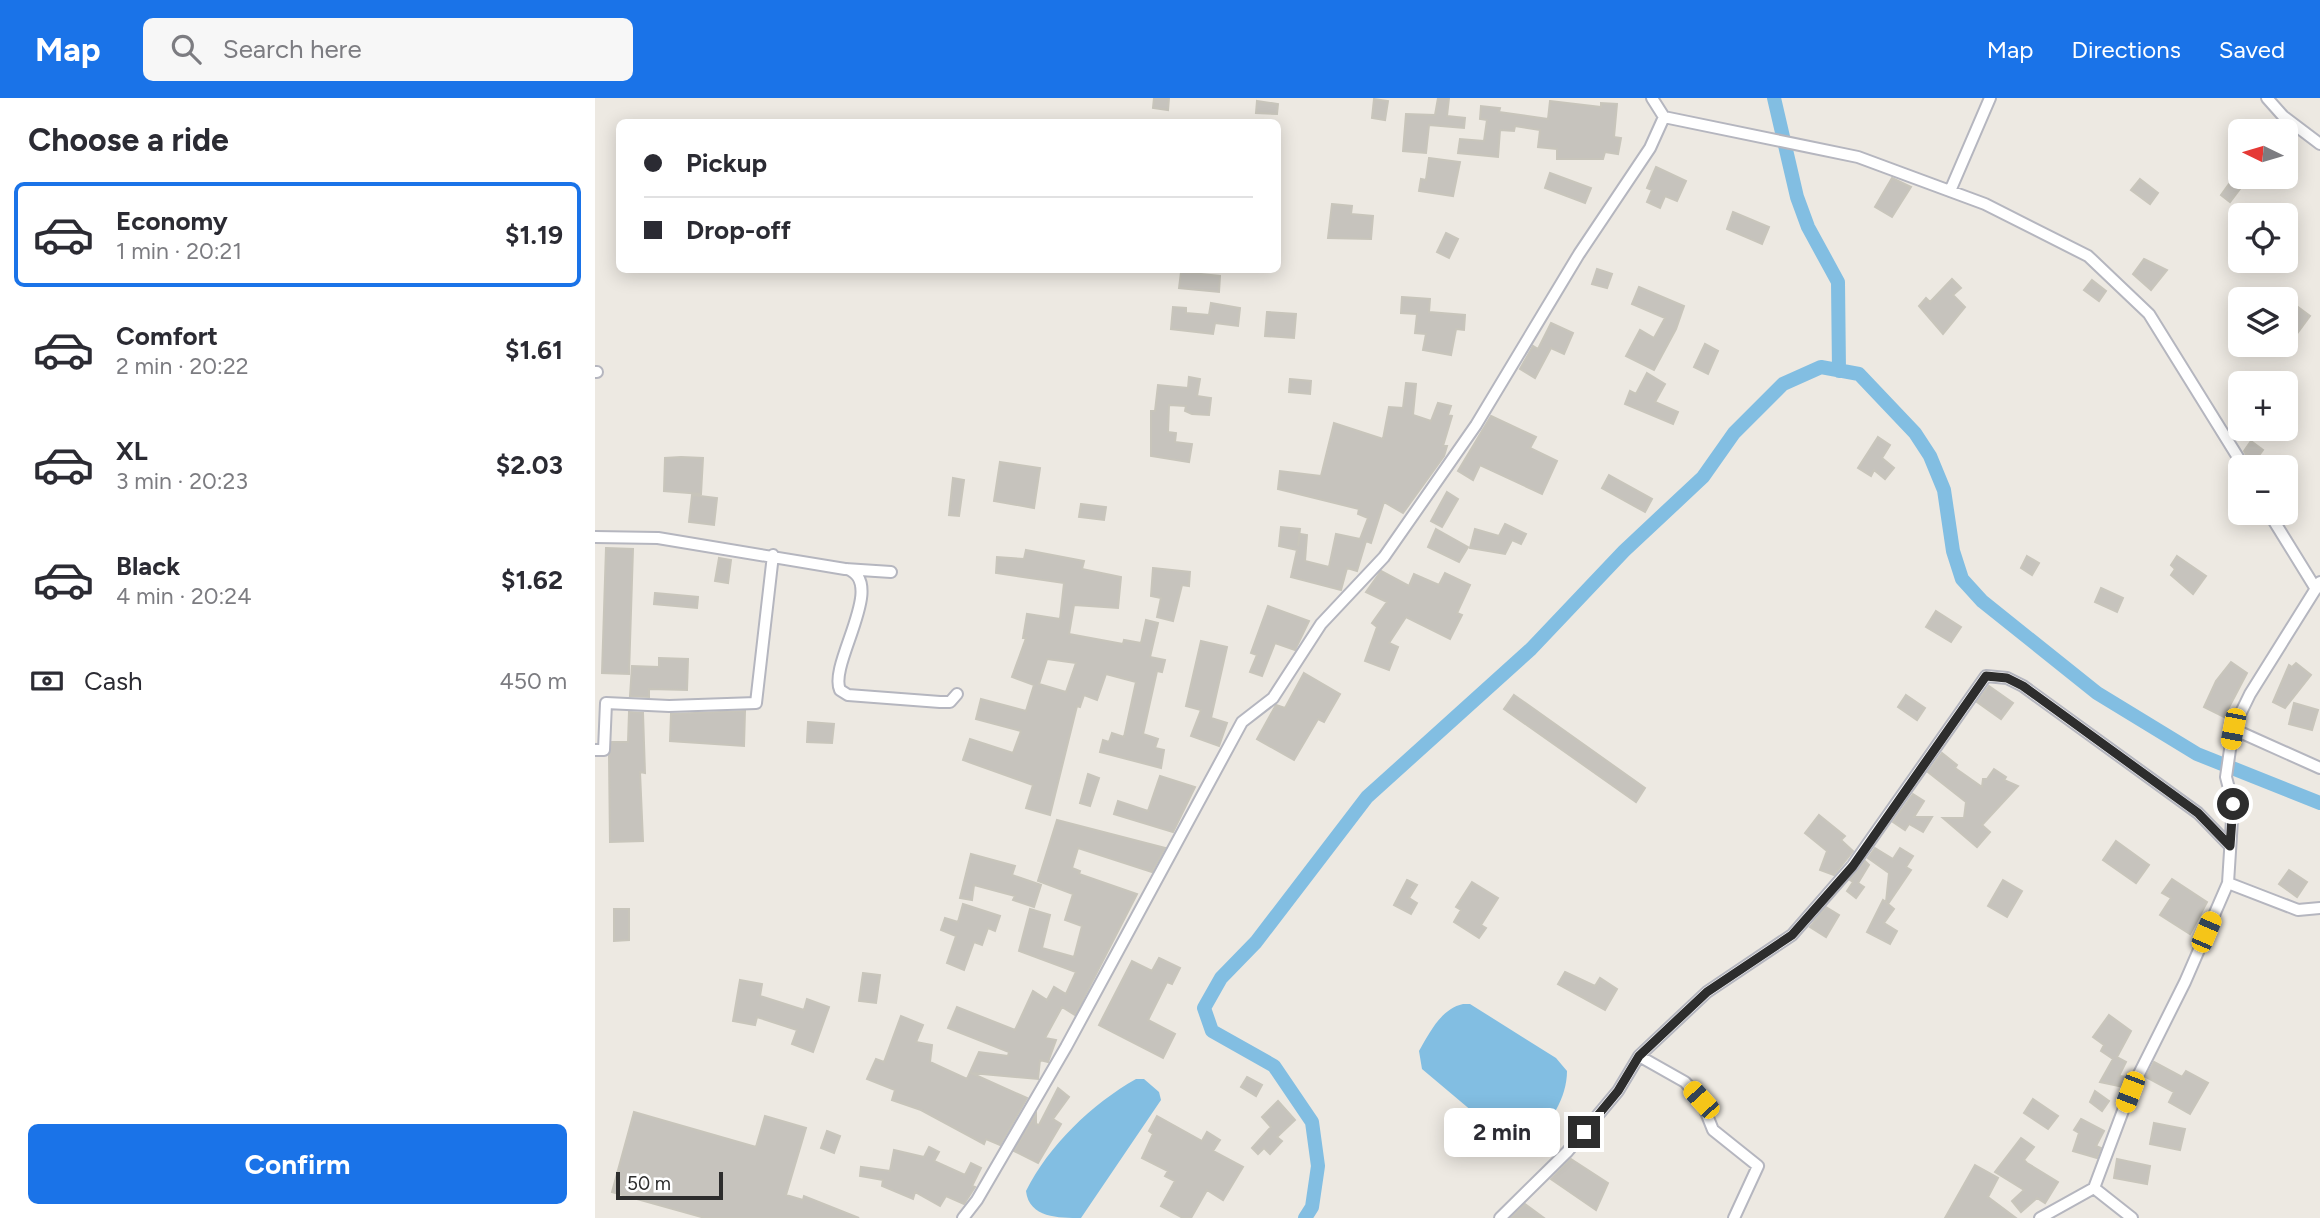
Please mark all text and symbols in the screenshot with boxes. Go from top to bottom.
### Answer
search box [143,18,633,81]
text: Map [35,30,101,69]
icon: search [167,30,205,68]
text: Search here [223,33,362,65]
text: Map [1987,35,2033,64]
text: Directions [2071,35,2181,64]
text: Saved [2219,35,2285,64]
north arrow [2228,119,2298,189]
map controls [2228,119,2298,525]
text: Choose a ride [28,121,229,159]
text: Pickup [686,147,767,179]
icon: car [32,203,95,266]
button: locate [2228,203,2298,273]
text: Economy [116,205,228,237]
text: Drop-off [686,214,791,246]
text: $1.19 [505,219,563,251]
text: 1 min · 20:21 [116,237,242,265]
button: layers [2228,287,2298,357]
icon: car [32,318,95,381]
text: Comfort [116,320,218,352]
text: $1.61 [505,334,563,366]
text: 2 min · 20:22 [116,352,249,380]
button: + [2228,371,2298,441]
icon: car [32,433,95,496]
text: XL [116,435,148,467]
text: $2.03 [496,449,563,481]
button: − [2228,455,2298,525]
text: 3 min · 20:23 [116,467,248,495]
icon: car [32,548,95,611]
text: Black [116,550,180,582]
text: $1.62 [501,564,563,596]
text: 4 min · 20:24 [116,582,251,610]
icon: cash [28,662,66,700]
text: Cash [84,665,143,697]
text: 450 m [499,667,567,695]
car [2219,706,2248,752]
route start [2217,788,2249,820]
car [2189,909,2224,955]
car [2113,1069,2148,1115]
car [1680,1077,1723,1123]
callout: 2 min [1444,1108,1559,1156]
route end [1568,1116,1600,1148]
text: 2 min [1473,1118,1531,1146]
button: Confirm [28,1124,567,1204]
scale bar [616,1169,723,1201]
text: 50 m [627,1172,671,1195]

